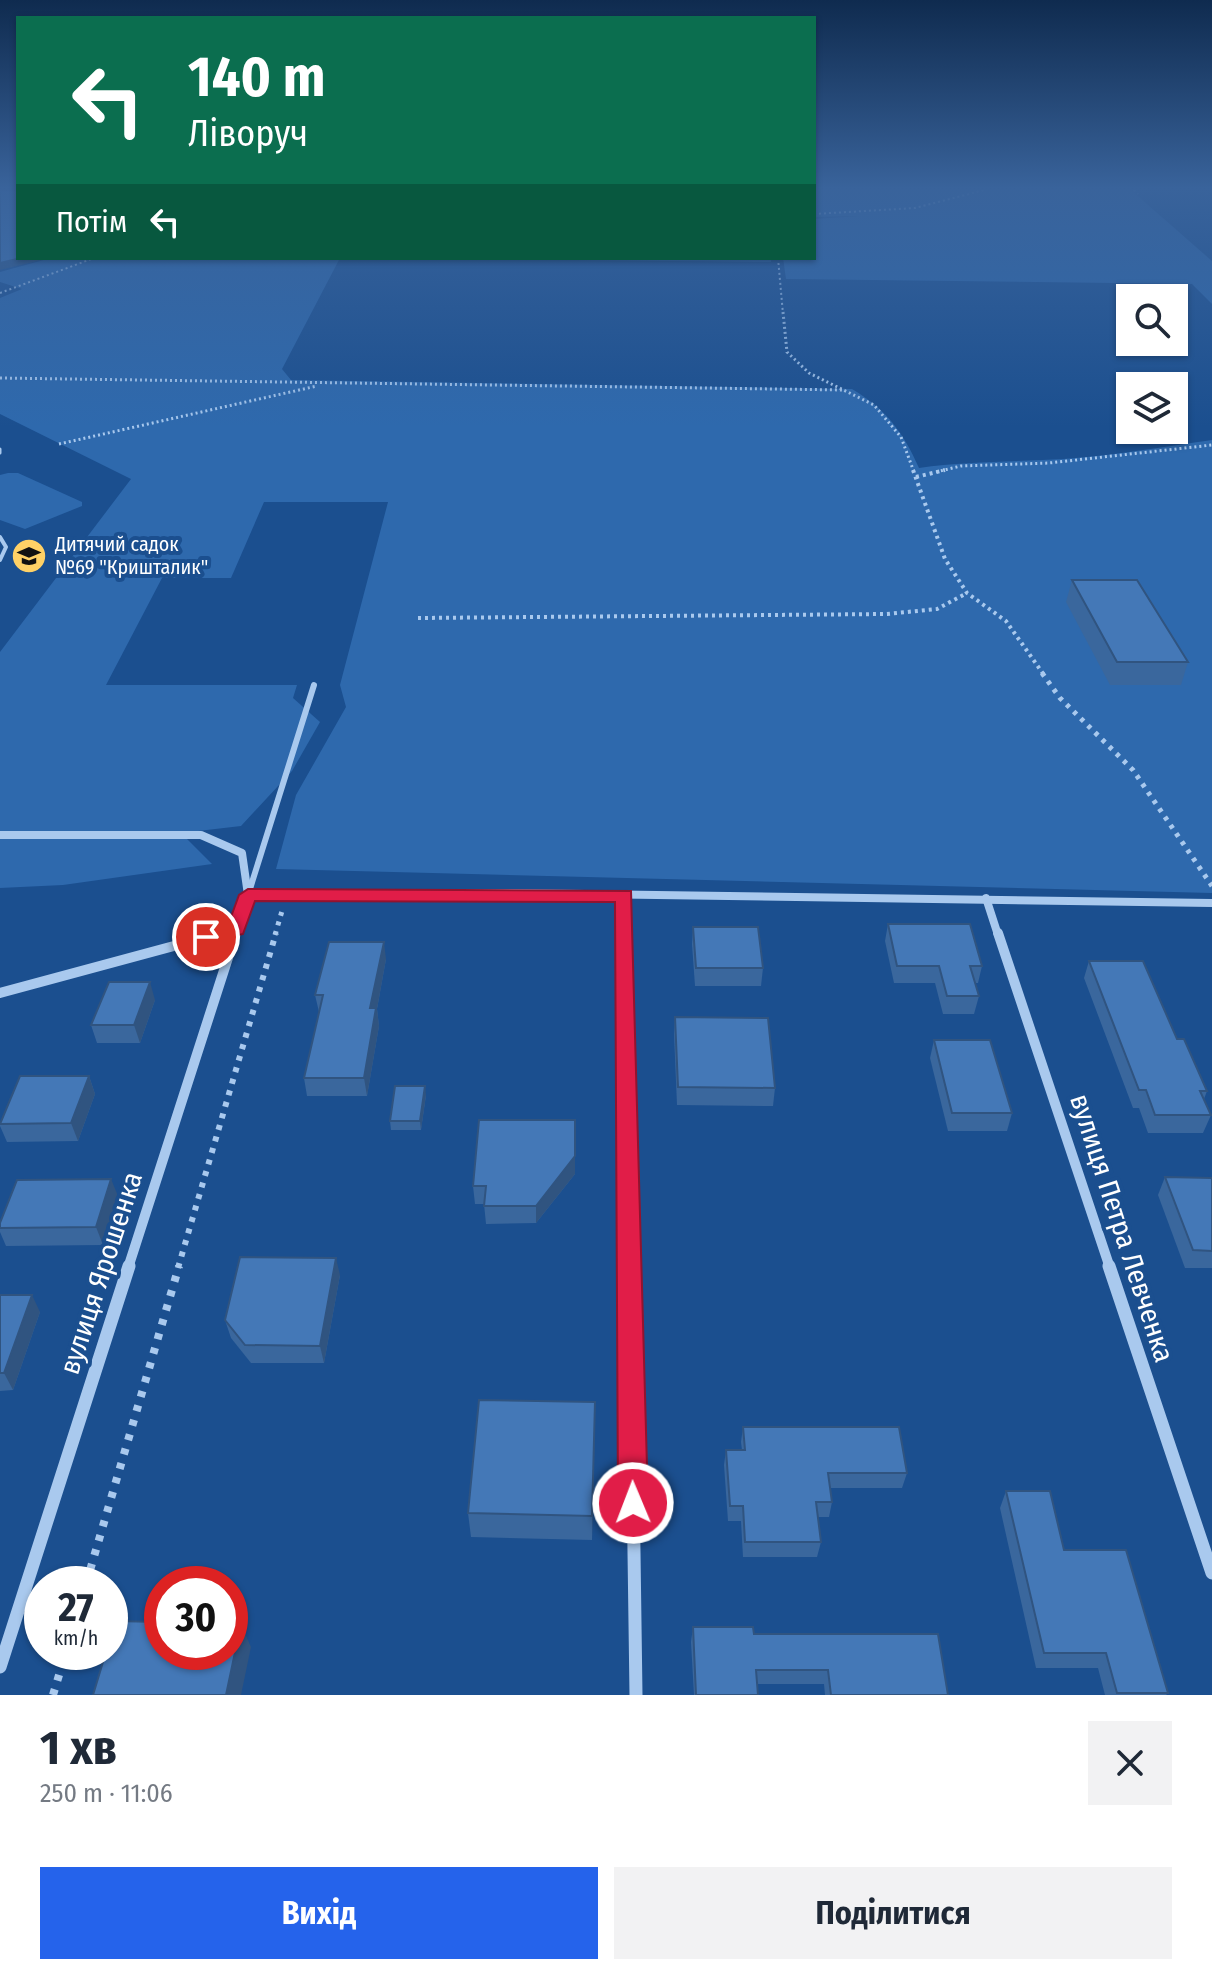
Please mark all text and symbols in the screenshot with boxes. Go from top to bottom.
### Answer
text: 140 m [188,44,325,111]
icon: left [56,48,160,152]
text: Ліворуч [188,112,308,156]
icon: left [143,200,187,244]
text: Потім [56,204,127,240]
map controls [1116,284,1188,444]
button: search [1116,284,1188,356]
button: layers [1116,372,1188,444]
place label: Дитячий садок №69 "Кришталик" [54,532,208,579]
school or university icon: Дитячий садок №69 "Кришталик" [10,537,48,575]
pin [172,903,240,971]
icon: arrive [184,915,228,959]
street label: вулиця Петра Левченка [1063,1090,1181,1366]
street label: вулиця Ярошенка [53,1168,149,1378]
position arrow [591,1461,675,1545]
speed limit sign: 30 [144,1566,248,1670]
text: 27 [58,1584,94,1632]
text: km/h [54,1626,98,1650]
text: 1 хв [40,1719,117,1777]
button: close [1088,1721,1172,1805]
text: 250 m · 11:06 [40,1778,173,1809]
button: Вихід [40,1867,598,1959]
button: Поділитися [614,1867,1172,1959]

